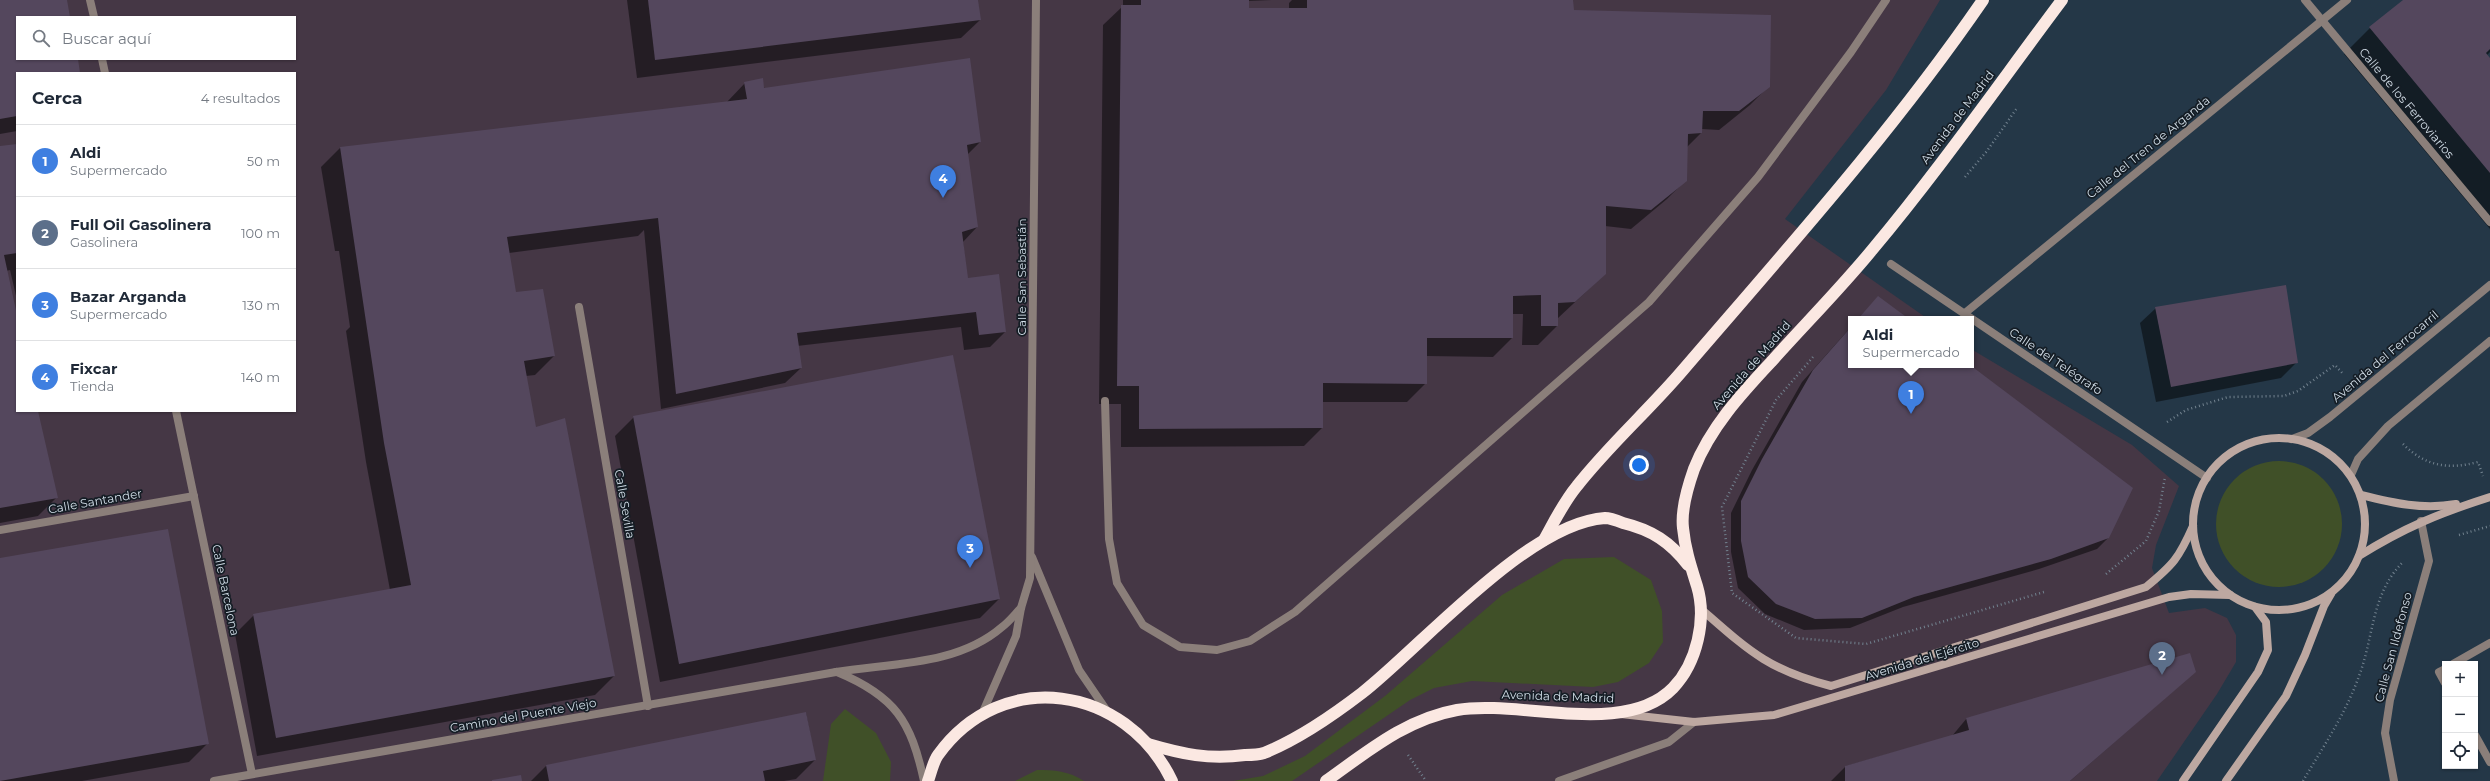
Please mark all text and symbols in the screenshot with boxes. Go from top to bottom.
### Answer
search box [16,16,296,60]
icon: search [30,27,52,49]
text: Buscar aquí [62,29,151,48]
street label: Calle de los Ferroviarios [2356,45,2458,162]
street label: Avenida de Madrid [1917,67,1997,167]
text: Cerca [32,88,82,108]
text: 4 resultados [201,90,280,106]
street label: Calle del Tren de Arganda [2083,93,2213,201]
text: Aldi [70,143,101,162]
text: 1 [42,153,48,169]
text: 50 m [247,153,280,169]
text: Supermercado [70,162,167,178]
pin: 4 [930,165,956,198]
text: Full Oil Gasolinera [70,215,212,234]
street label: Calle San Sebastián [1014,218,1029,336]
text: 2 [41,225,49,241]
text: 100 m [241,225,280,241]
text: Gasolinera [70,234,138,250]
text: Bazar Arganda [70,287,186,306]
text: 3 [41,297,49,313]
text: 130 m [242,297,280,313]
text: Supermercado [70,306,167,322]
street label: Avenida del Ferrocarril [2329,307,2441,405]
popup [1848,316,1974,368]
street label: Avenida de Madrid [1708,317,1794,413]
street label: Calle del Telégrafo [2007,324,2105,398]
text: Aldi [1862,325,1893,344]
text: Supermercado [1862,344,1960,360]
text: Fixcar [70,359,117,378]
text: 4 [41,369,49,385]
text: 140 m [241,369,280,385]
text: Tienda [70,378,114,394]
pin: 1 [1898,381,1924,414]
your location [1629,455,1649,475]
street label: Calle Sevilla [612,468,638,540]
street label: Calle Santander [47,485,143,517]
pin: 3 [957,535,983,568]
street label: Calle Barcelona [209,543,243,637]
street label: Calle San Ildefonso [2371,590,2415,704]
street label: Avenida del Ejército [1863,635,1981,683]
pin: 2 [2149,642,2175,675]
map controls [2442,661,2478,769]
button: + [2442,661,2478,697]
street label: Avenida de Madrid [1501,687,1615,705]
street label: Camino del Puente Viejo [449,695,597,735]
button: − [2442,697,2478,733]
button: locate [2442,733,2478,769]

